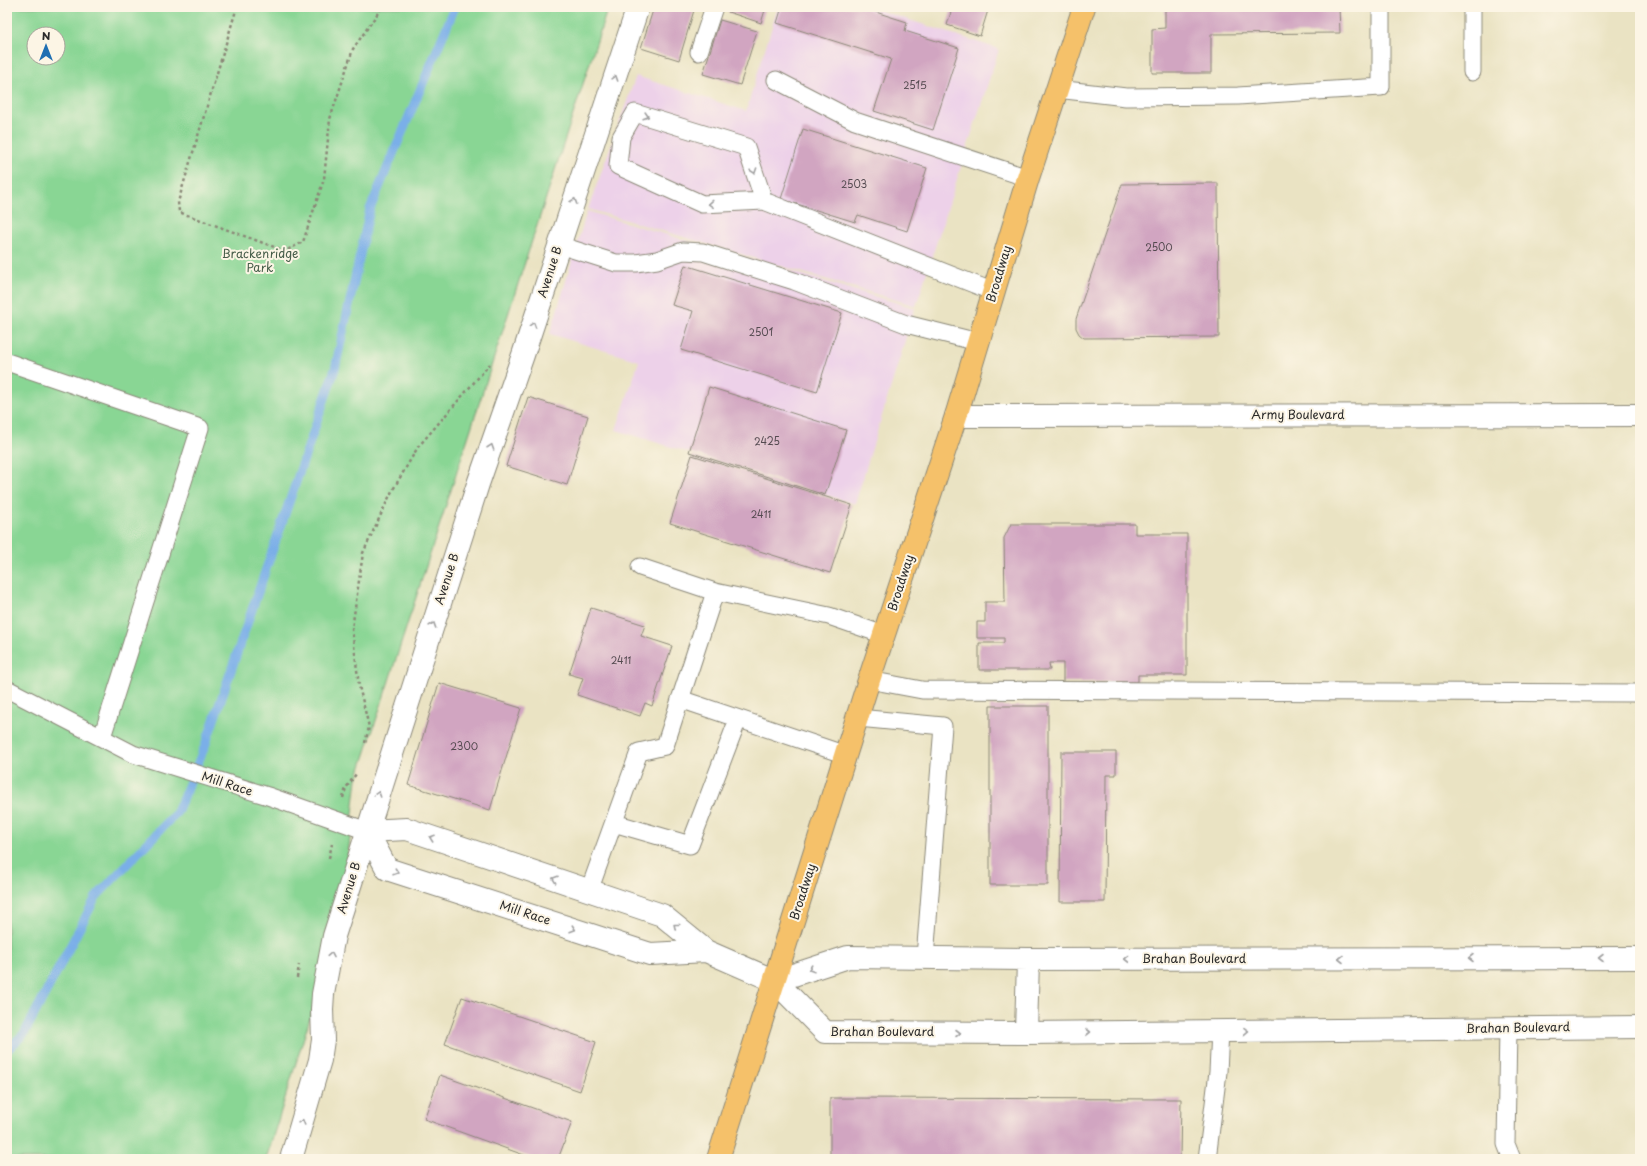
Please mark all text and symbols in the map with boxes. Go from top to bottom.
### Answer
north arrow [26,26,66,66]
text: N [42,27,51,44]
one-way arrow [610,74,619,81]
house number: 2515 [903,77,927,92]
one-way arrow [642,111,649,120]
one-way arrow [749,168,758,175]
house number: 2503 [841,176,867,191]
one-way arrow [569,198,578,205]
one-way arrow [708,200,714,208]
house number: 2500 [1145,239,1173,254]
street label: Broadway [981,243,1015,304]
park label: Brackenridge Park [222,244,298,276]
street label: Avenue B [532,244,566,300]
one-way arrow [528,321,537,328]
house number: 2501 [749,324,773,339]
street label: Army Boulevard [1251,405,1345,423]
house number: 2425 [754,433,780,448]
one-way arrow [486,444,494,451]
house number: 2411 [751,506,772,521]
street label: Avenue B [429,551,463,607]
street label: Broadway [882,552,918,613]
one-way arrow [428,621,437,628]
house number: 2411 [611,652,632,667]
house number: 2300 [450,738,478,753]
street label: Mill Race [199,766,255,800]
one-way arrow [373,791,382,798]
one-way arrow [429,834,436,843]
street label: Avenue B [332,860,364,916]
street label: Broadway [784,861,820,922]
one-way arrow [393,867,400,876]
one-way arrow [552,876,559,884]
street label: Mill Race [497,895,553,929]
one-way arrow [570,924,577,933]
one-way arrow [673,924,680,931]
street label: Brahan Boulevard [1142,949,1247,967]
one-way arrow [326,952,334,958]
one-way arrow [1468,954,1474,962]
one-way arrow [1598,954,1604,962]
one-way arrow [1124,955,1130,963]
one-way arrow [1338,955,1344,963]
one-way arrow [807,964,814,973]
street label: Brahan Boulevard [1466,1017,1571,1037]
street label: Brahan Boulevard [830,1022,935,1040]
one-way arrow [1243,1027,1249,1035]
one-way arrow [955,1028,961,1037]
one-way arrow [1085,1028,1091,1036]
one-way arrow [298,1118,306,1125]

